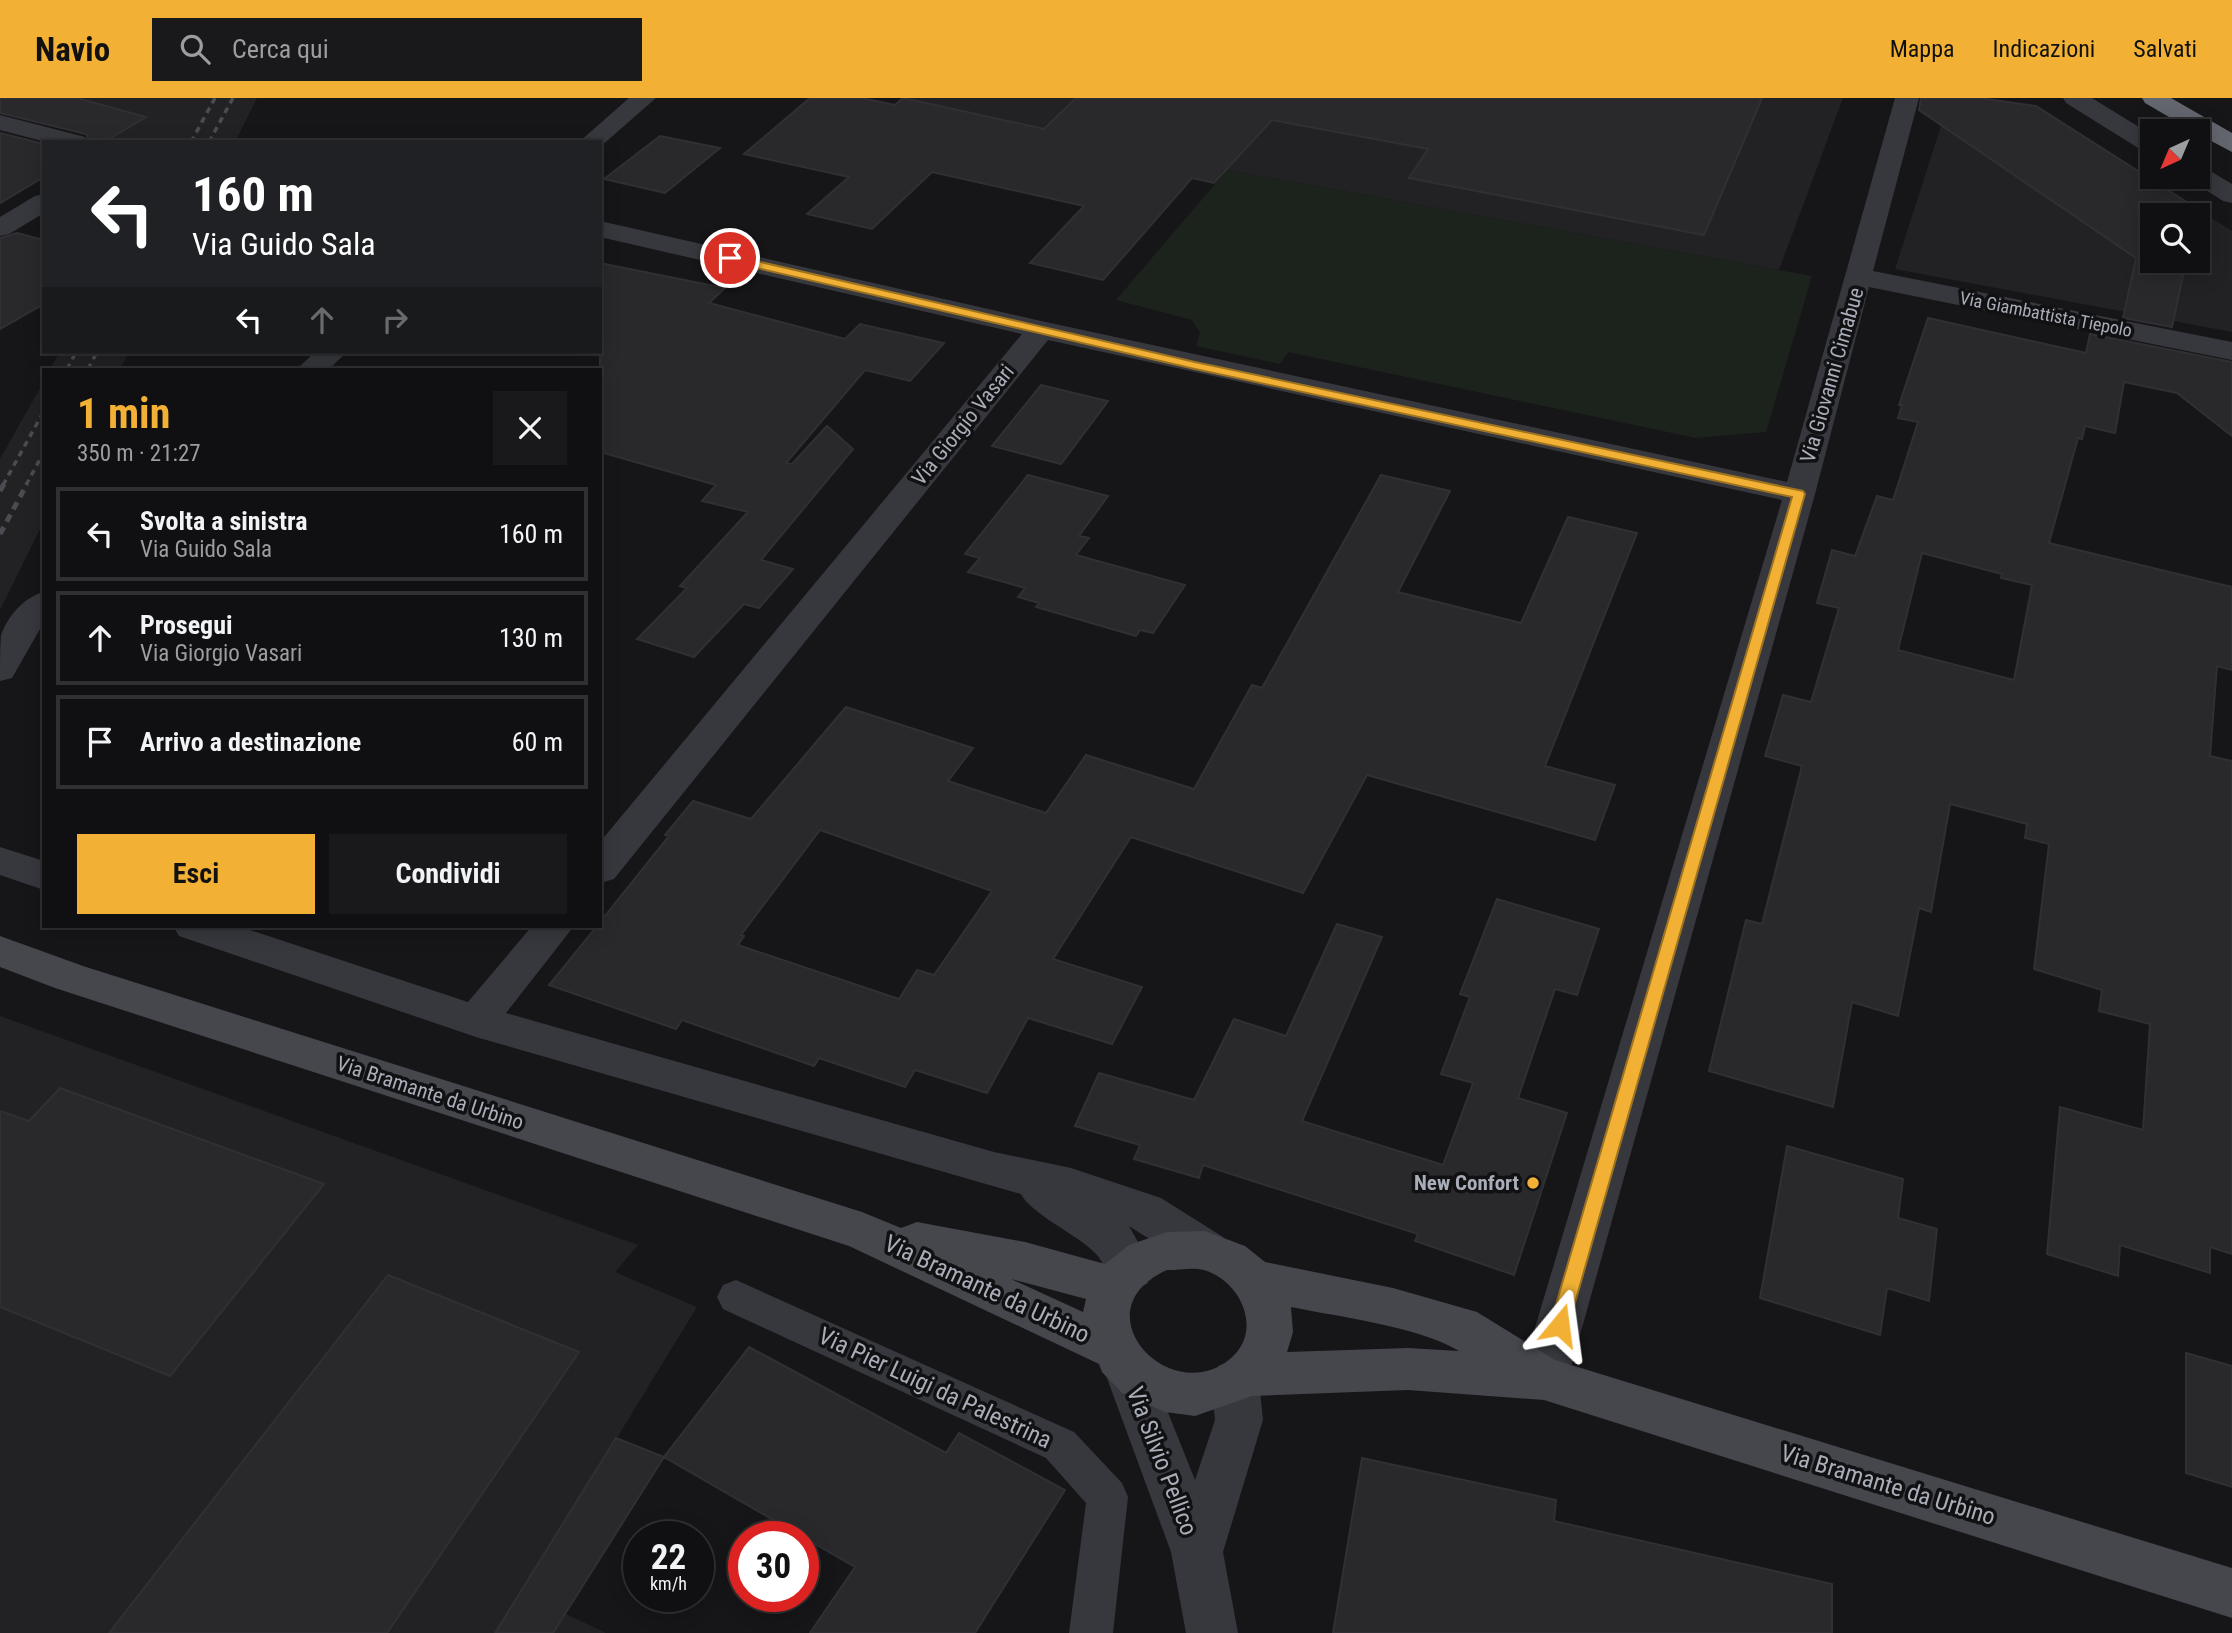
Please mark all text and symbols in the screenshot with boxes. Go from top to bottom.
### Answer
search box [152,18,642,81]
text: Navio [35,30,110,69]
icon: search [176,30,214,68]
text: Cerca qui [232,34,329,64]
text: Mappa [1890,35,1955,63]
text: Indicazioni [1993,35,2095,63]
text: Salvati [2133,35,2197,63]
north arrow [2140,119,2210,189]
map controls [2140,119,2210,273]
text: 160 m [192,166,314,223]
icon: left [77,168,168,259]
button: search [2140,203,2210,273]
text: Via Guido Sala [192,225,376,263]
pin [700,228,760,288]
icon: arrive [711,239,749,277]
street label: Via Giovanni Cimabue [1796,285,1869,465]
street label: Via Giambattista Tiepolo [1958,287,2134,341]
icon: left [230,301,268,339]
icon: ahead [303,301,341,339]
icon: right [376,301,414,339]
street label: Via Giorgio Vasari [907,360,1019,490]
text: 1 min [77,389,170,438]
button: close [493,391,567,465]
text: 350 m · 21:27 [77,440,201,467]
text: Svolta a sinistra [140,506,307,536]
icon: left [81,515,119,553]
text: 160 m [499,519,563,549]
text: Via Guido Sala [140,536,272,563]
text: Prosegui [140,610,233,640]
icon: ahead [81,619,119,657]
text: 130 m [499,623,563,653]
text: Via Giorgio Vasari [140,640,302,667]
icon: arrive [81,723,119,761]
text: Arrivo a destinazione [140,727,361,757]
text: 60 m [512,727,563,757]
button: Esci [77,834,315,914]
button: Condividi [329,834,567,914]
street label: Via Bramante da Urbino [333,1051,527,1135]
place label: New Confort [1414,1171,1519,1195]
marker: New Confort [1525,1175,1541,1191]
street label: Via Bramante da Urbino [880,1229,1094,1349]
position arrow [1523,1288,1597,1362]
street label: Via Pier Luigi da Palestrina [814,1322,1056,1454]
street label: Via Silvio Pellico [1121,1383,1203,1539]
street label: Via Bramante da Urbino [1777,1439,1999,1531]
speed limit sign: 30 [728,1521,819,1612]
text: 22 [651,1537,686,1578]
text: km/h [650,1573,687,1594]

